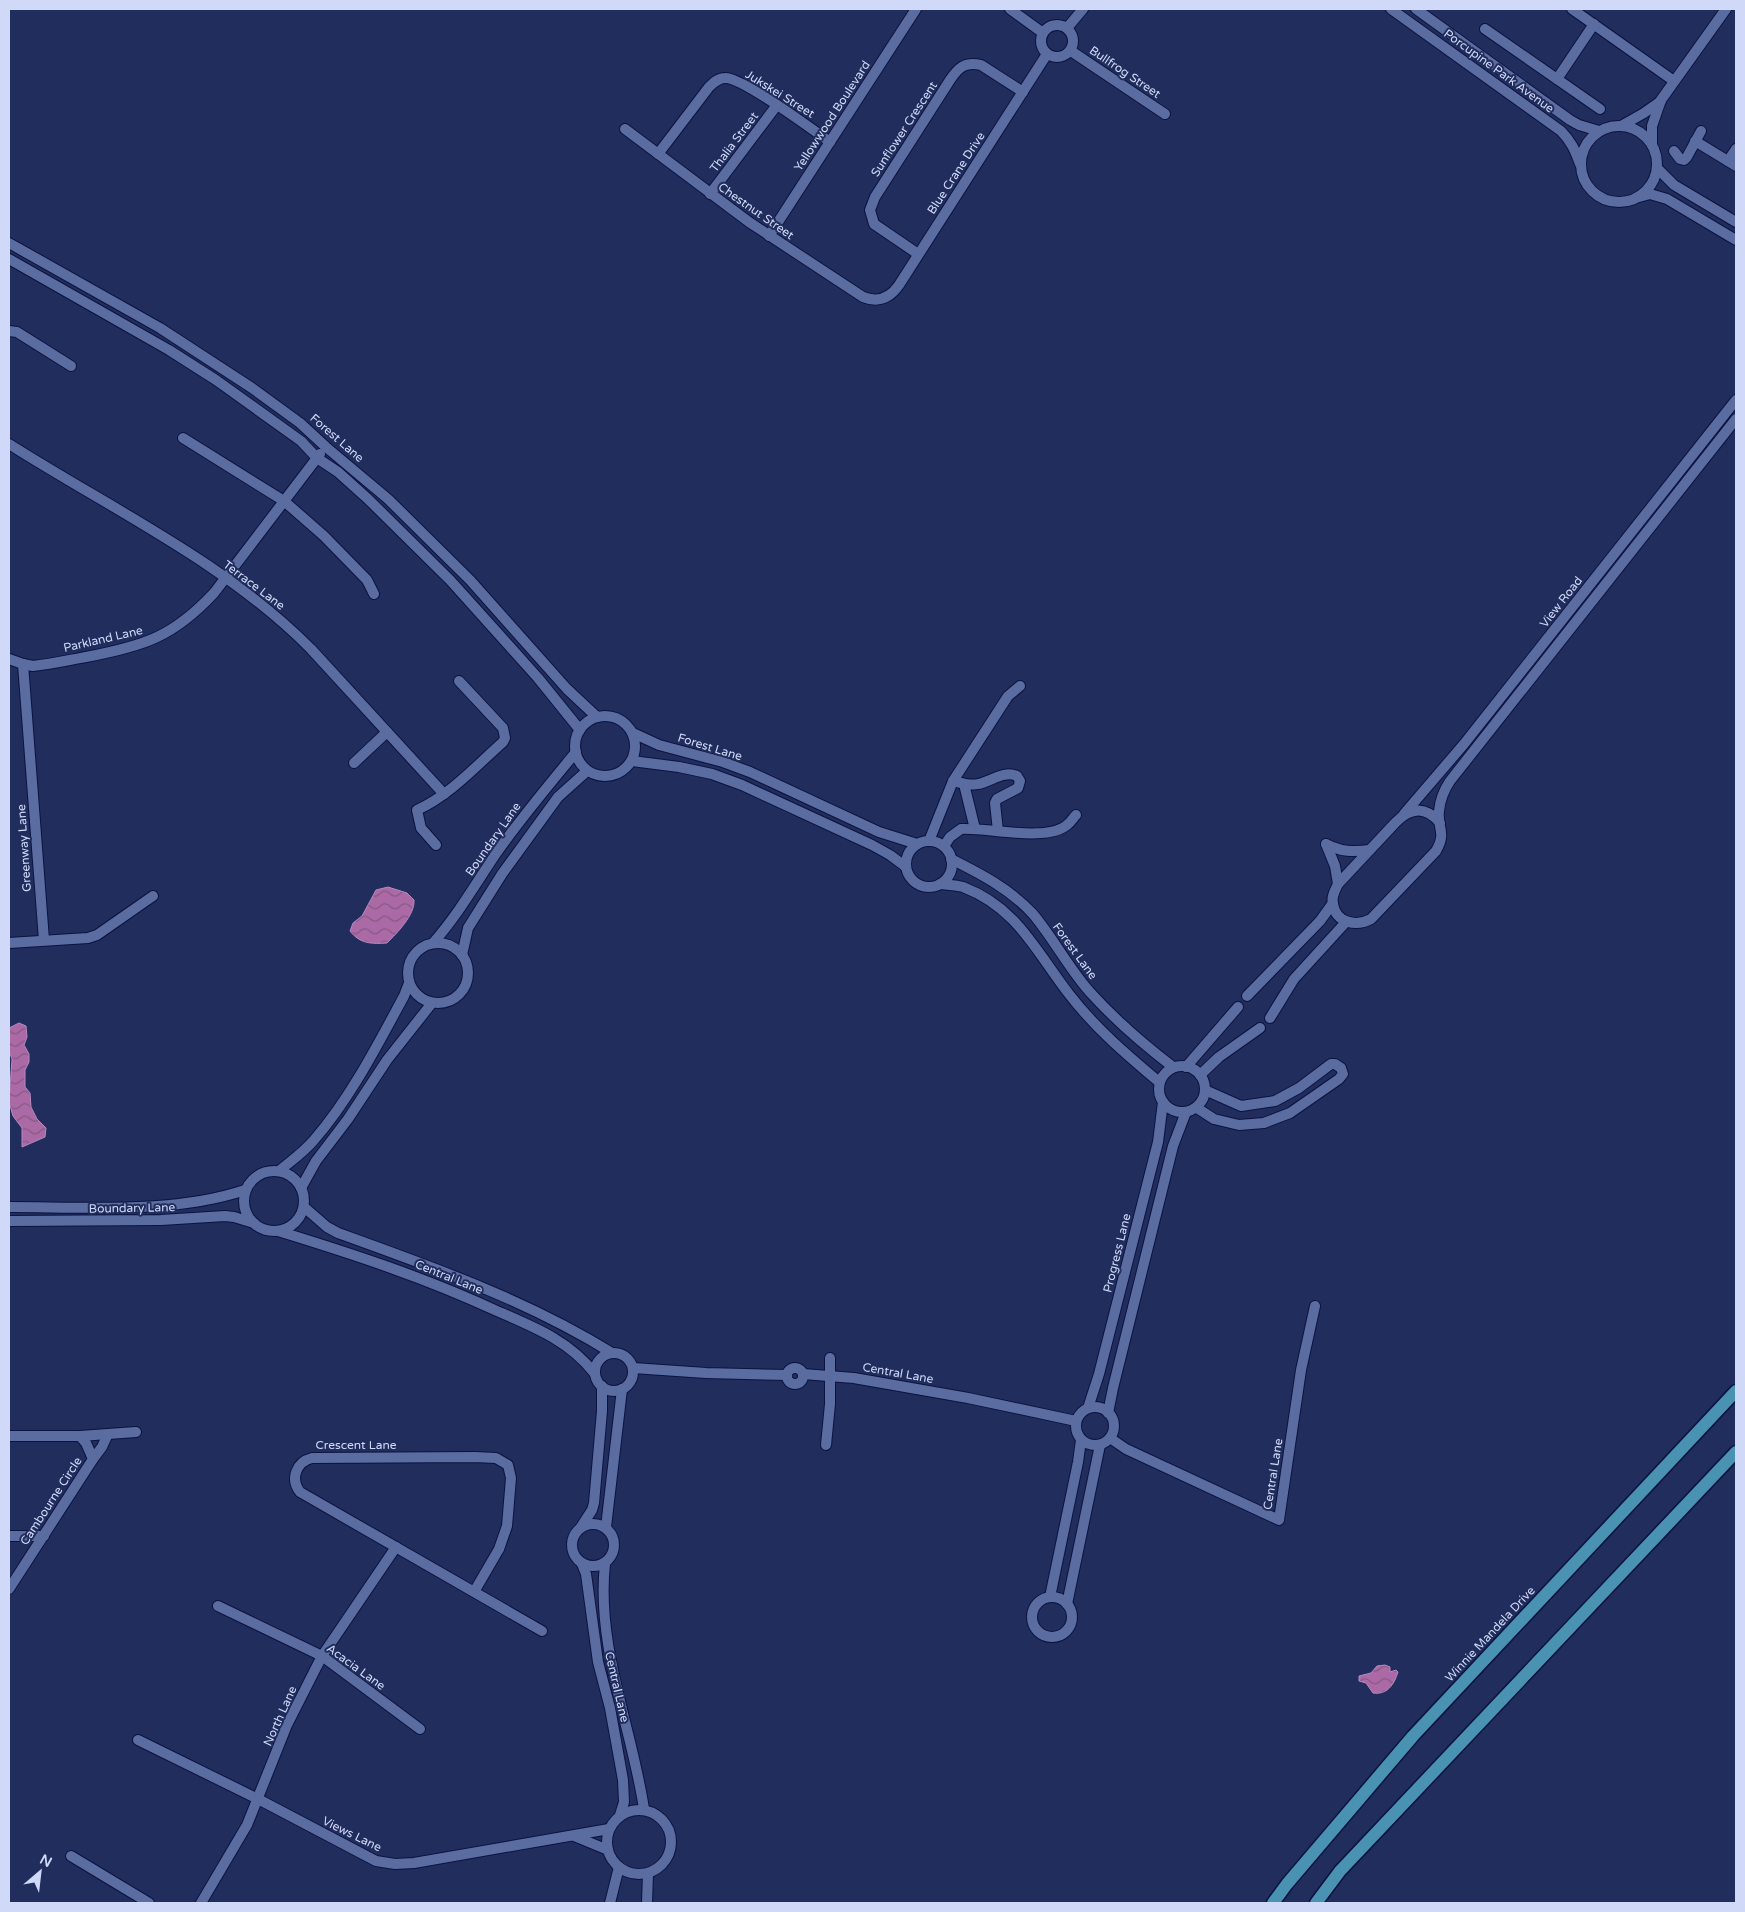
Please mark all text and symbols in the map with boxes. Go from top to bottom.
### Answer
street label: Porcupine Park Avenue [1441,26,1557,116]
street label: Bullfrog Street [1087,43,1164,101]
street label: Yellowwood Boulevard [791,58,873,174]
street label: Jukskei Street [743,67,817,121]
street label: Sunflower Crescent [868,78,940,179]
street label: Thalia Street [707,109,761,175]
street label: Blue Crane Drive [924,129,988,217]
street label: Chestnut Street [715,180,797,243]
street label: Forest Lane [307,411,367,465]
street label: Terrace Lane [221,557,288,613]
street label: View Road [1537,574,1585,630]
street label: Parkland Lane [62,623,144,655]
street label: Forest Lane [676,731,744,763]
street label: Boundary Lane [462,799,524,878]
street label: Greenway Lane [14,804,34,892]
street label: Forest Lane [1050,920,1100,982]
street label: Boundary Lane [89,1200,176,1216]
street label: Progress Lane [1100,1212,1134,1294]
street label: Central Lane [413,1257,485,1297]
street label: Central Lane [861,1360,935,1386]
street label: Central Lane [1260,1437,1286,1511]
street label: Crescent Lane [316,1438,397,1452]
street label: Cambourne Circle [17,1454,85,1548]
street label: Winnie Mandela Drive [1442,1583,1538,1684]
street label: Acacia Lane [324,1641,388,1693]
street label: Central Lane [602,1650,632,1724]
street label: North Lane [261,1684,300,1748]
street label: Views Lane [320,1814,384,1854]
north arrow [15,1847,65,1897]
text: N [37,1851,55,1871]

